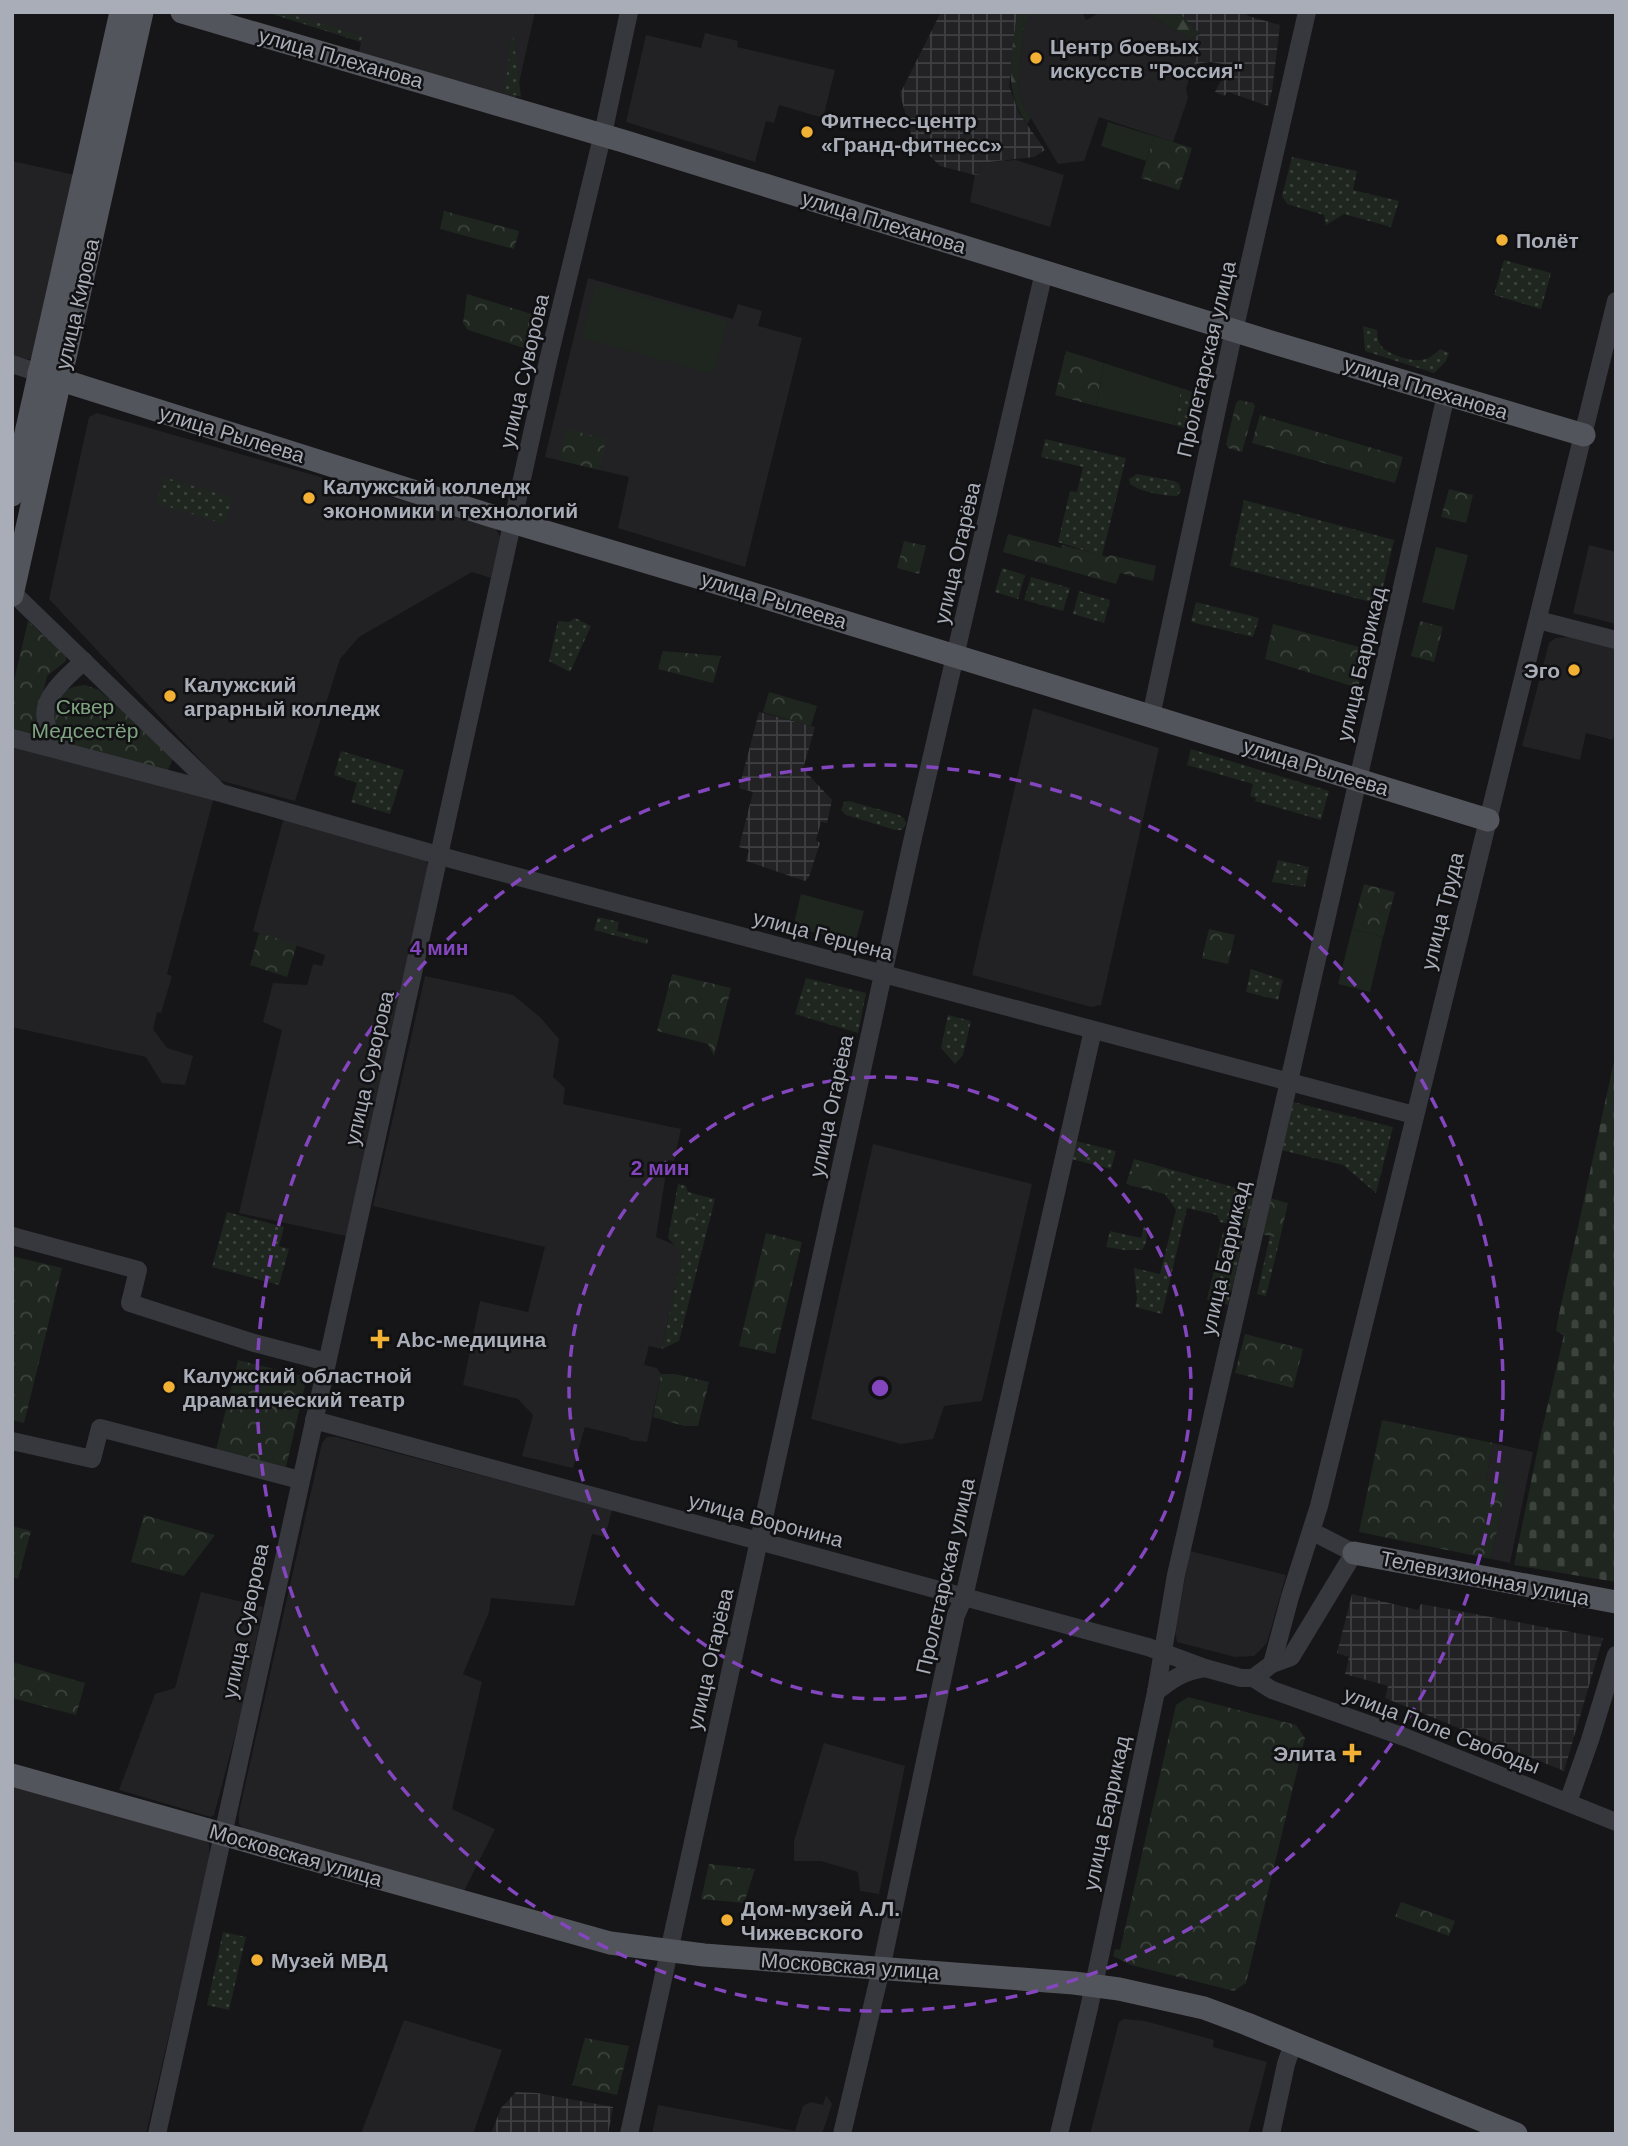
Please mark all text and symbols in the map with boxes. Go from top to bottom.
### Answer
street label: улица Плеханова [256,24,426,93]
place label: Центр боевых искусств "Россия" [1050,35,1243,82]
marker: Центр боевых искусств "Россия" [1028,50,1044,66]
place label: Фитнесс-центр «Гранд-фитнесс» [821,109,1002,156]
marker: Фитнесс-центр «Гранд-фитнесс» [799,124,815,140]
street label: улица Плеханова [799,186,969,258]
place label: Полёт [1516,229,1579,252]
marker: Полёт [1494,232,1510,248]
street label: улица Кирова [51,236,103,372]
street label: Пролетарская улица [1172,258,1240,459]
street label: улица Суворова [495,291,553,450]
street label: улица Плеханова [1341,352,1511,424]
street label: улица Рылеева [156,401,308,467]
place label: Калужский колледж экономики и технологий [323,475,578,522]
street label: улица Огарёва [930,480,985,626]
marker: Калужский колледж экономики и технологий [301,490,317,506]
street label: улица Рылеева [698,567,850,633]
street label: улица Баррикад [1332,585,1390,743]
place label: Эго [1524,659,1560,682]
marker: Эго [1566,662,1582,678]
place label: Калужский аграрный колледж [184,673,381,720]
marker: Калужский аграрный колледж [162,688,178,704]
park label: Сквер Медсестёр [32,695,138,742]
street label: улица Рылеева [1240,734,1392,800]
street label: улица Труда [1416,850,1468,972]
street label: улица Герцена [751,905,896,965]
text: 4 мин [410,936,468,959]
street label: улица Суворова [340,988,398,1147]
street label: улица Огарёва [805,1033,857,1179]
text: 2 мин [631,1156,689,1179]
street label: улица Баррикад [1196,1179,1254,1337]
place label: Abc-медицина [396,1328,547,1351]
marker: Abc-медицина [370,1329,390,1349]
place label: Калужский областной драматический театр [183,1364,412,1411]
centre of rings [868,1376,892,1400]
marker: Калужский областной драматический театр [161,1379,177,1395]
street label: Пролетарская улица [911,1475,979,1676]
street label: улица Воронина [686,1488,846,1552]
street label: улица Суворова [217,1541,273,1701]
street label: Телевизионная улица [1379,1546,1592,1610]
street label: улица Огарёва [683,1586,738,1732]
street label: улица Поле Свободы [1341,1682,1543,1778]
street label: улица Баррикад [1078,1733,1134,1893]
place label: Элита [1273,1742,1336,1765]
marker: Элита [1342,1743,1362,1763]
street label: Московская улица [207,1819,385,1891]
place label: Дом-музей А.Л. Чижевского [741,1897,900,1944]
marker: Дом-музей А.Л. Чижевского [719,1912,735,1928]
street label: Московская улица [760,1948,940,1984]
place label: Музей МВД [271,1949,388,1972]
marker: Музей МВД [249,1952,265,1968]

